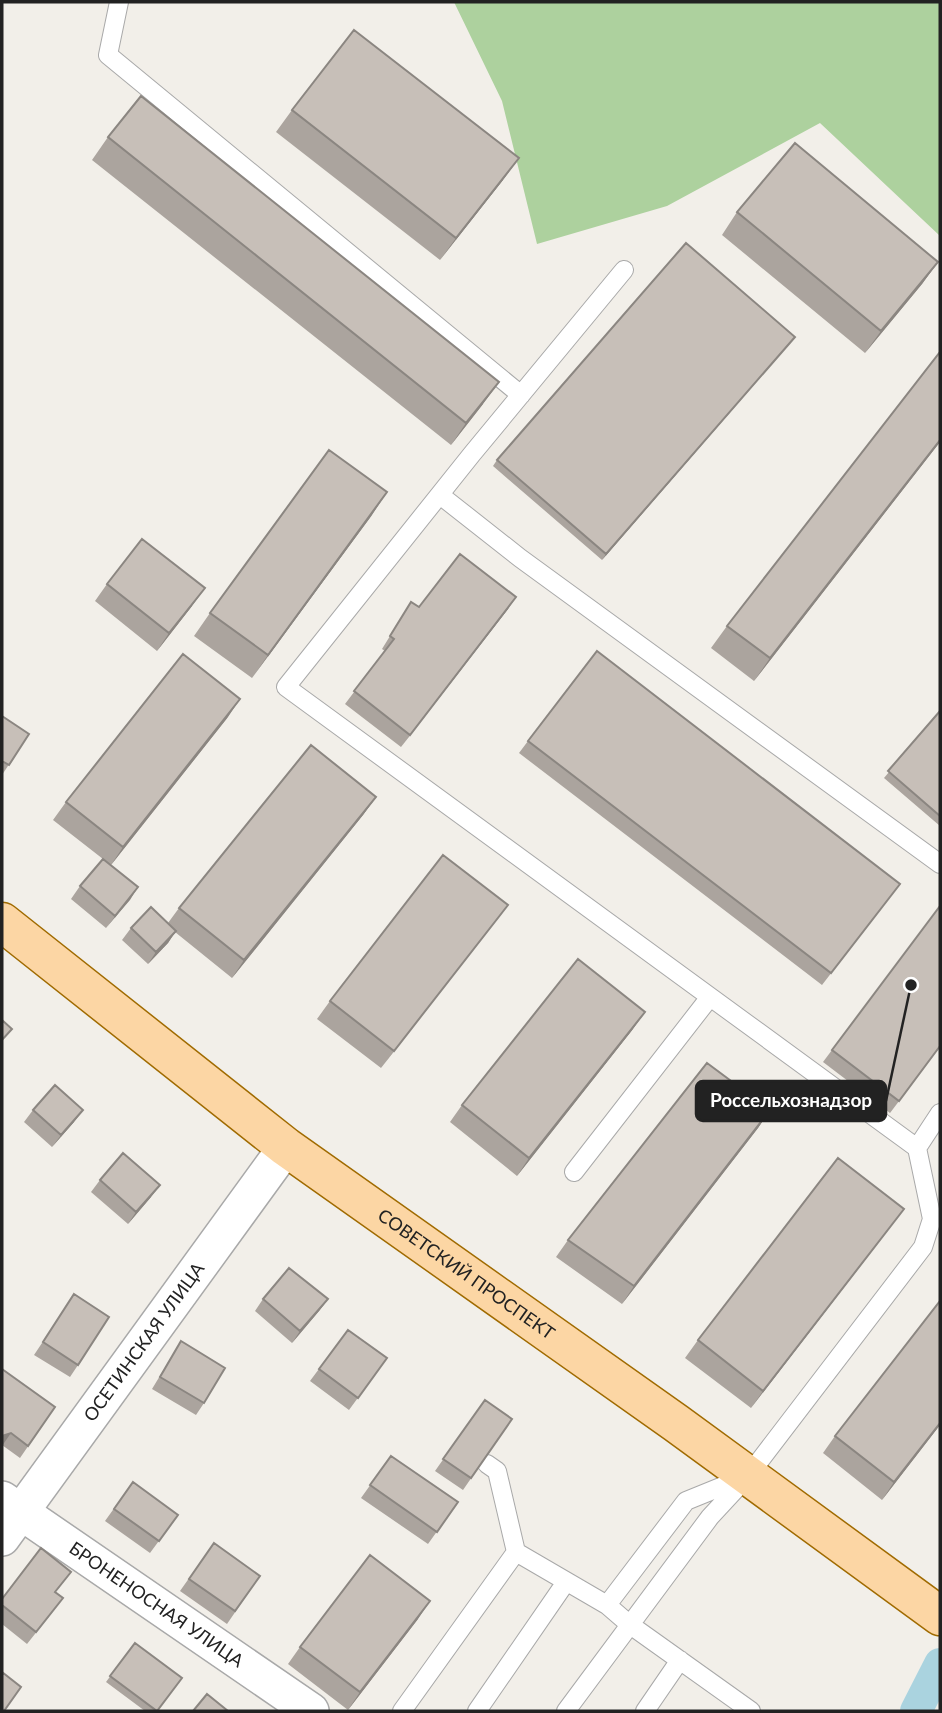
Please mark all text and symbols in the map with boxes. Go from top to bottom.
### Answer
callout: Россельхознадзор [696,1081,886,1121]
text: Россельхознадзор [710,1088,872,1111]
street label: СОВЕТСКИЙ ПРОСПЕКТ [374,1204,560,1344]
street label: ОСЕТИНСКАЯ УЛИЦА [78,1257,209,1425]
street label: БРОНЕНОСНАЯ УЛИЦА [65,1536,249,1672]

